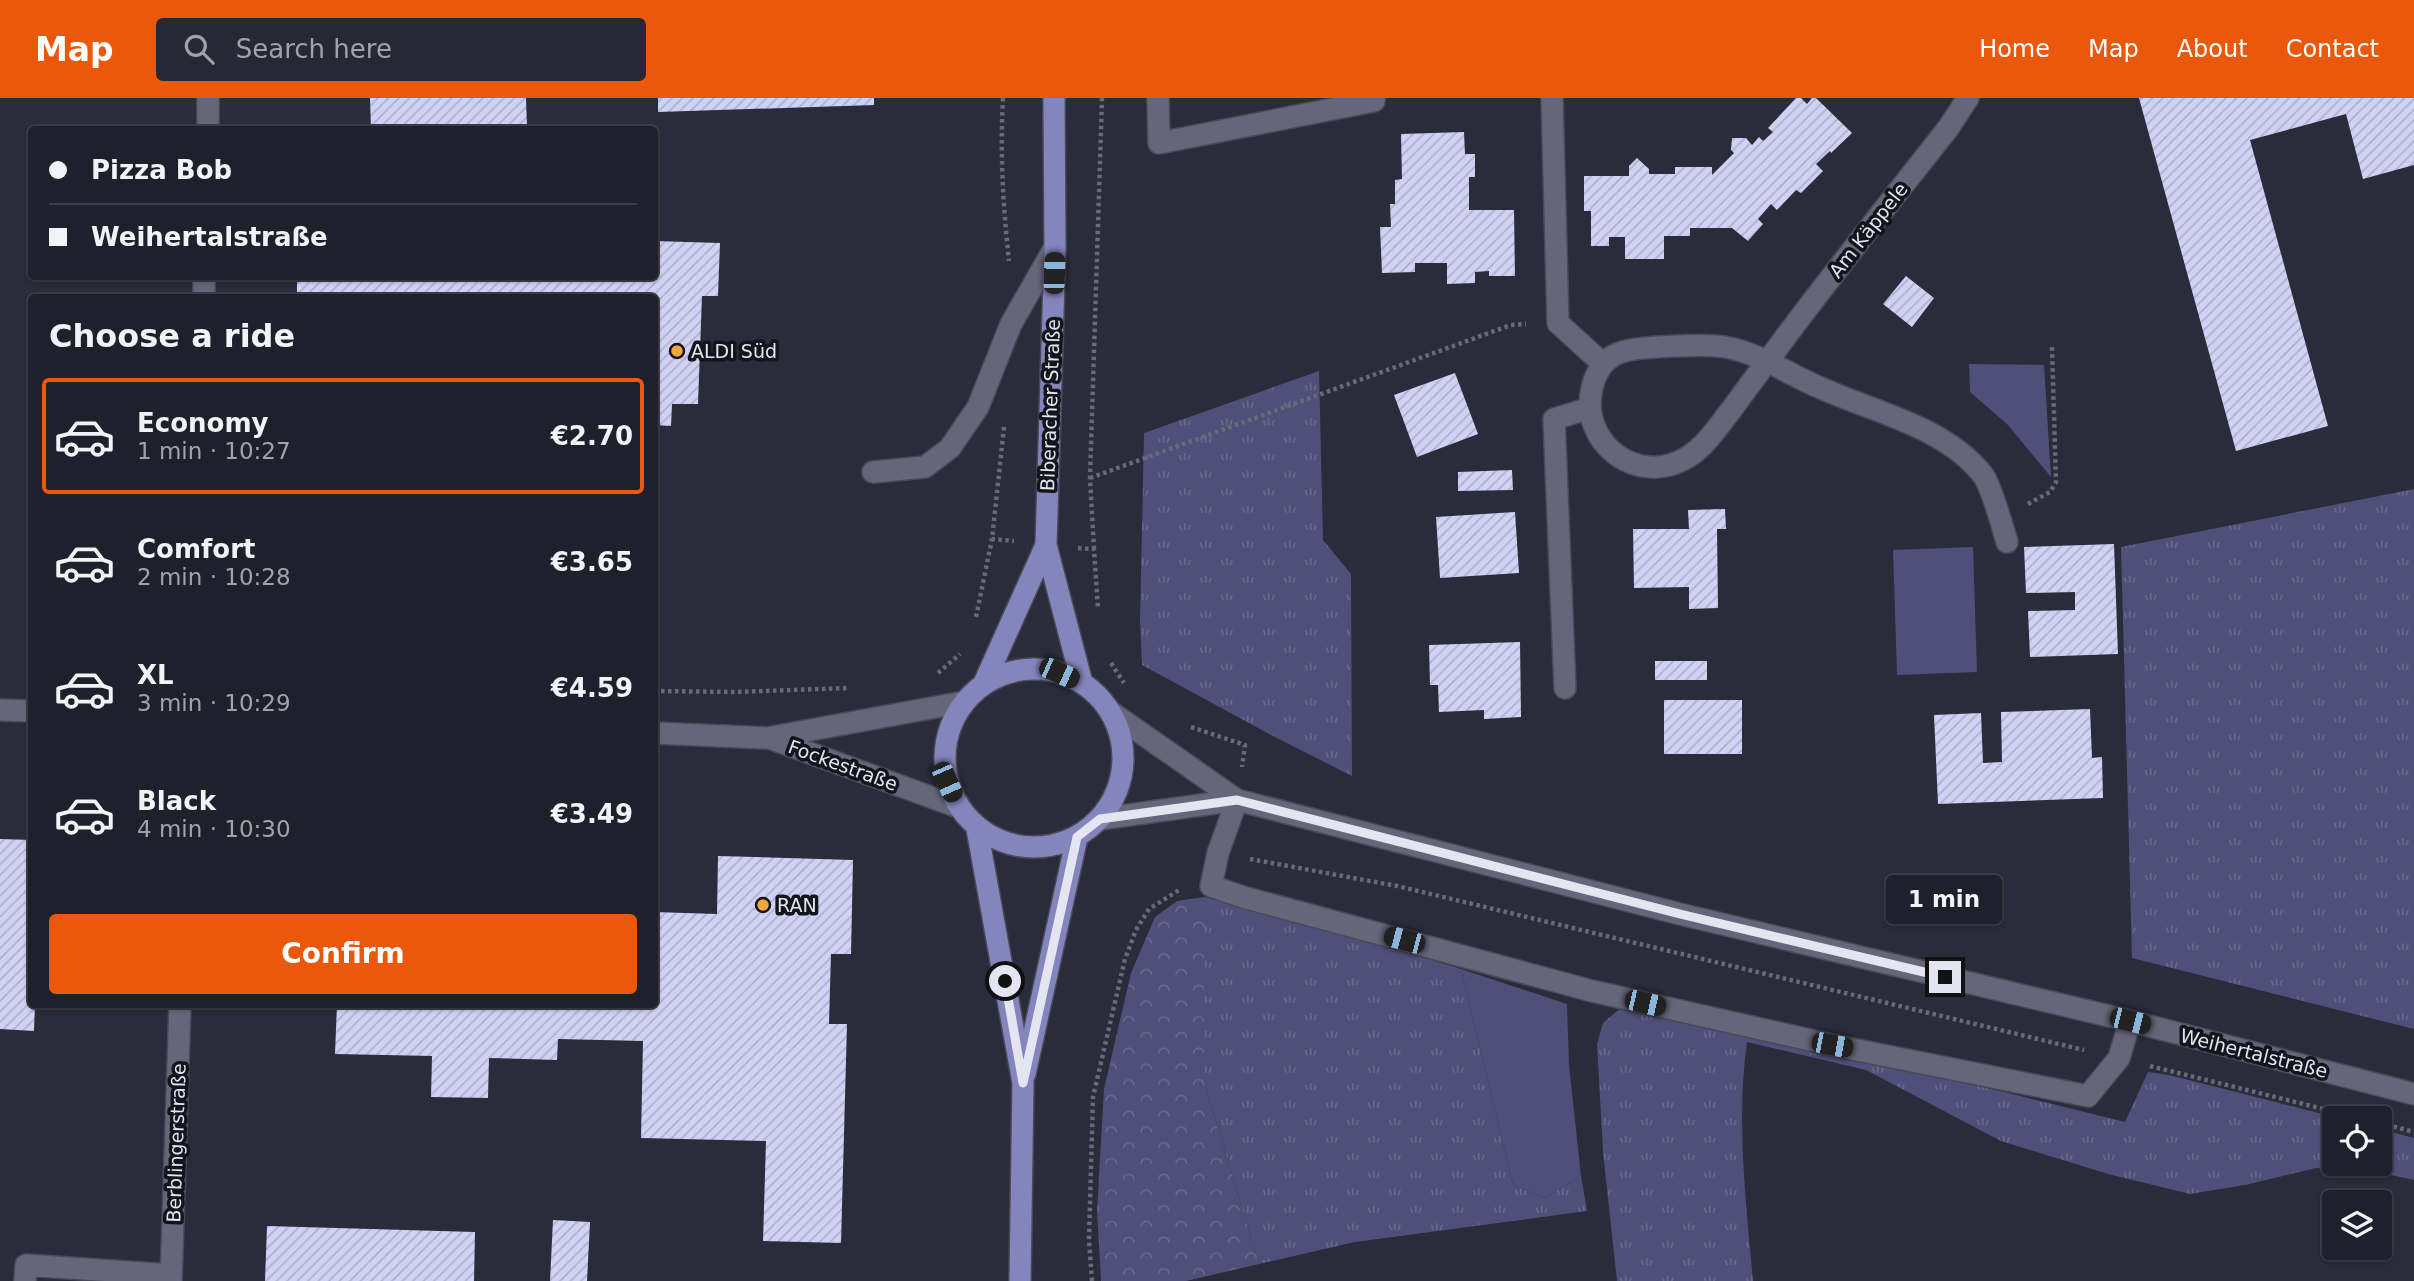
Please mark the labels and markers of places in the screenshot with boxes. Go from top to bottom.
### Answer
place label: ALDI Süd [691,340,777,362]
marker: ALDI Süd [669,343,685,359]
place label: RAN [777,894,817,916]
marker: RAN [755,897,771,913]

